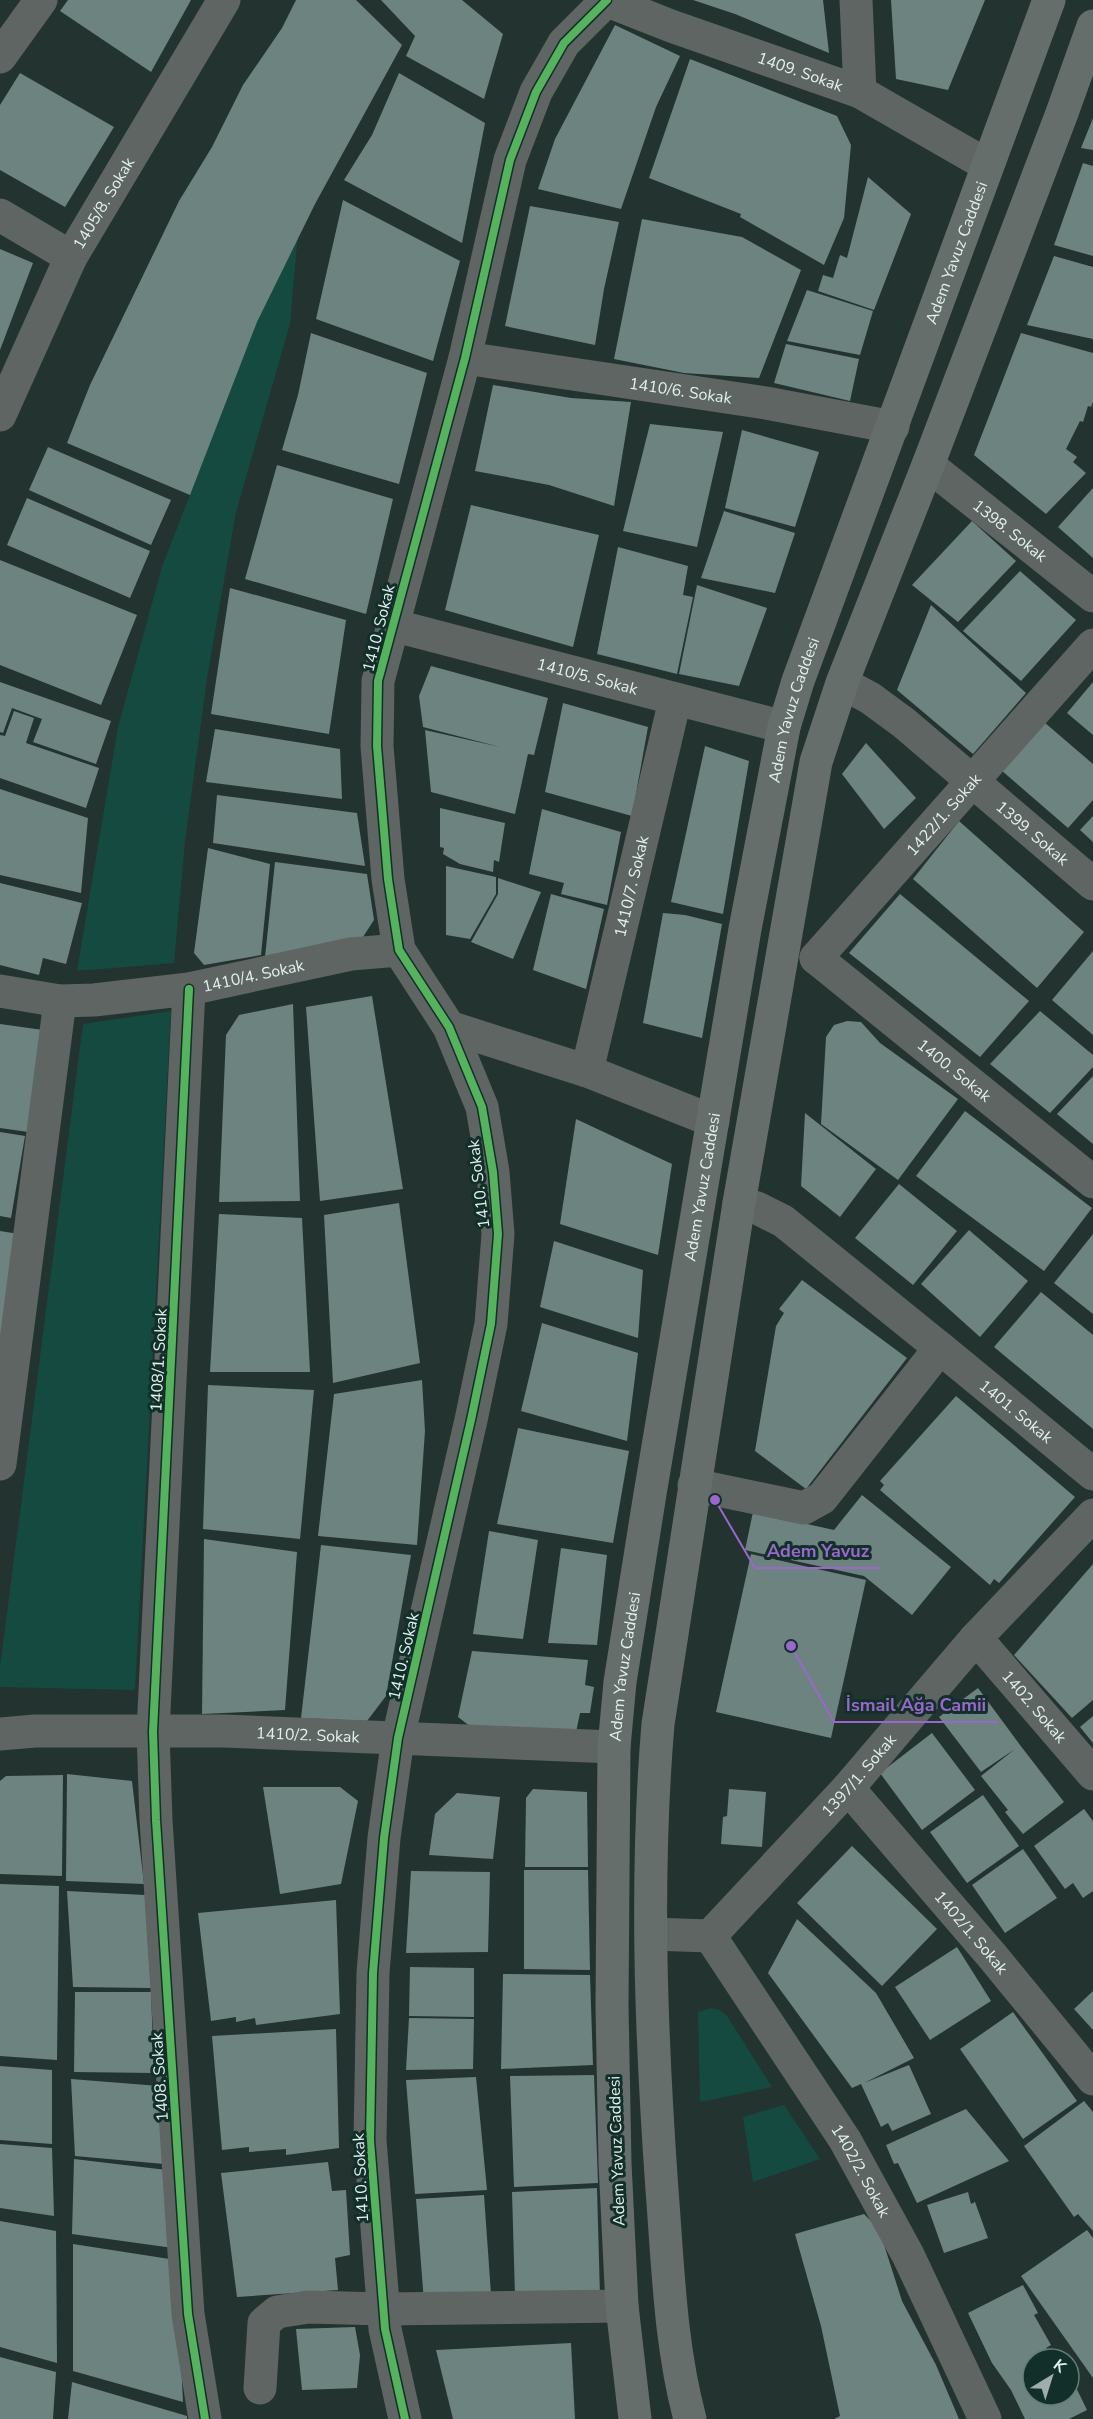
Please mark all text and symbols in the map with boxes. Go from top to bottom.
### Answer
street label: 1409. Sokak [754,47,847,98]
street label: 1405/8. Sokak [68,153,140,254]
street label: Adem Yavuz Caddesi [921,179,993,327]
street label: 1410/6. Sokak [628,373,734,410]
street label: 1398. Sokak [968,495,1052,568]
street label: 1410. Sokak [357,581,401,674]
street label: Adem Yavuz Caddesi [763,635,825,785]
street label: 1410/5. Sokak [534,653,641,701]
street label: 1422/1. Sokak [901,768,987,861]
street label: 1399. Sokak [991,796,1074,871]
street label: 1410/7. Sokak [609,832,655,939]
street label: 1410/4. Sokak [200,954,307,998]
street label: 1400. Sokak [912,1034,996,1108]
street label: Adem Yavuz Caddesi [679,1111,726,1263]
street label: 1410. Sokak [463,1137,495,1230]
street label: 1408/1. Sokak [145,1307,173,1412]
street label: 1401. Sokak [974,1375,1058,1449]
callout: Adem Yavuz [755,1532,881,1568]
text: Adem Yavuz [767,1539,870,1563]
street label: Adem Yavuz Caddesi [605,1591,646,1742]
street label: 1410. Sokak [383,1609,425,1702]
street label: 1402. Sokak [996,1666,1072,1749]
callout: İsmail Ağa Camii [834,1686,998,1722]
text: İsmail Ağa Camii [846,1693,986,1717]
street label: 1410/2. Sokak [256,1722,361,1749]
street label: 1397/1. Sokak [817,1729,902,1822]
street label: 1402/1. Sokak [929,1886,1013,1980]
street label: 1408. Sokak [146,2031,174,2122]
street label: Adem Yavuz Caddesi [603,2076,631,2226]
street label: 1402/2. Sokak [825,2120,896,2222]
street label: 1410. Sokak [348,2132,374,2223]
north arrow [1021,2347,1081,2407]
text: K [1049,2354,1072,2379]

